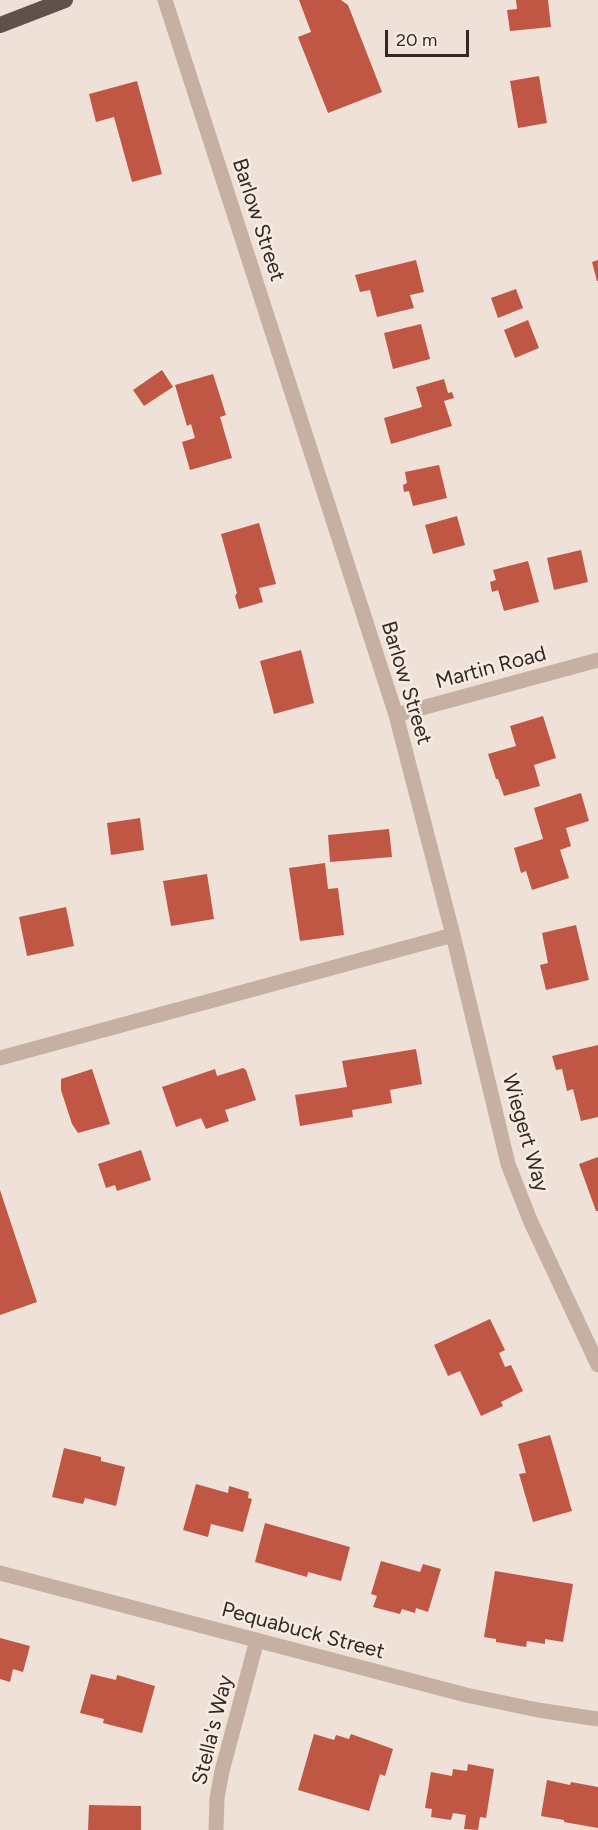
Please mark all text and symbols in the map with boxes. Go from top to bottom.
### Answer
scale bar [388,18,472,56]
text: 20 m [396,29,437,51]
street label: Barlow Street [226,155,290,285]
street label: Barlow Street [375,618,437,748]
street label: Martin Road [433,641,549,695]
street label: Wiegert Way [496,1071,554,1195]
street label: Pequabuck Street [219,1597,387,1665]
street label: Stella's Way [187,1672,239,1788]

